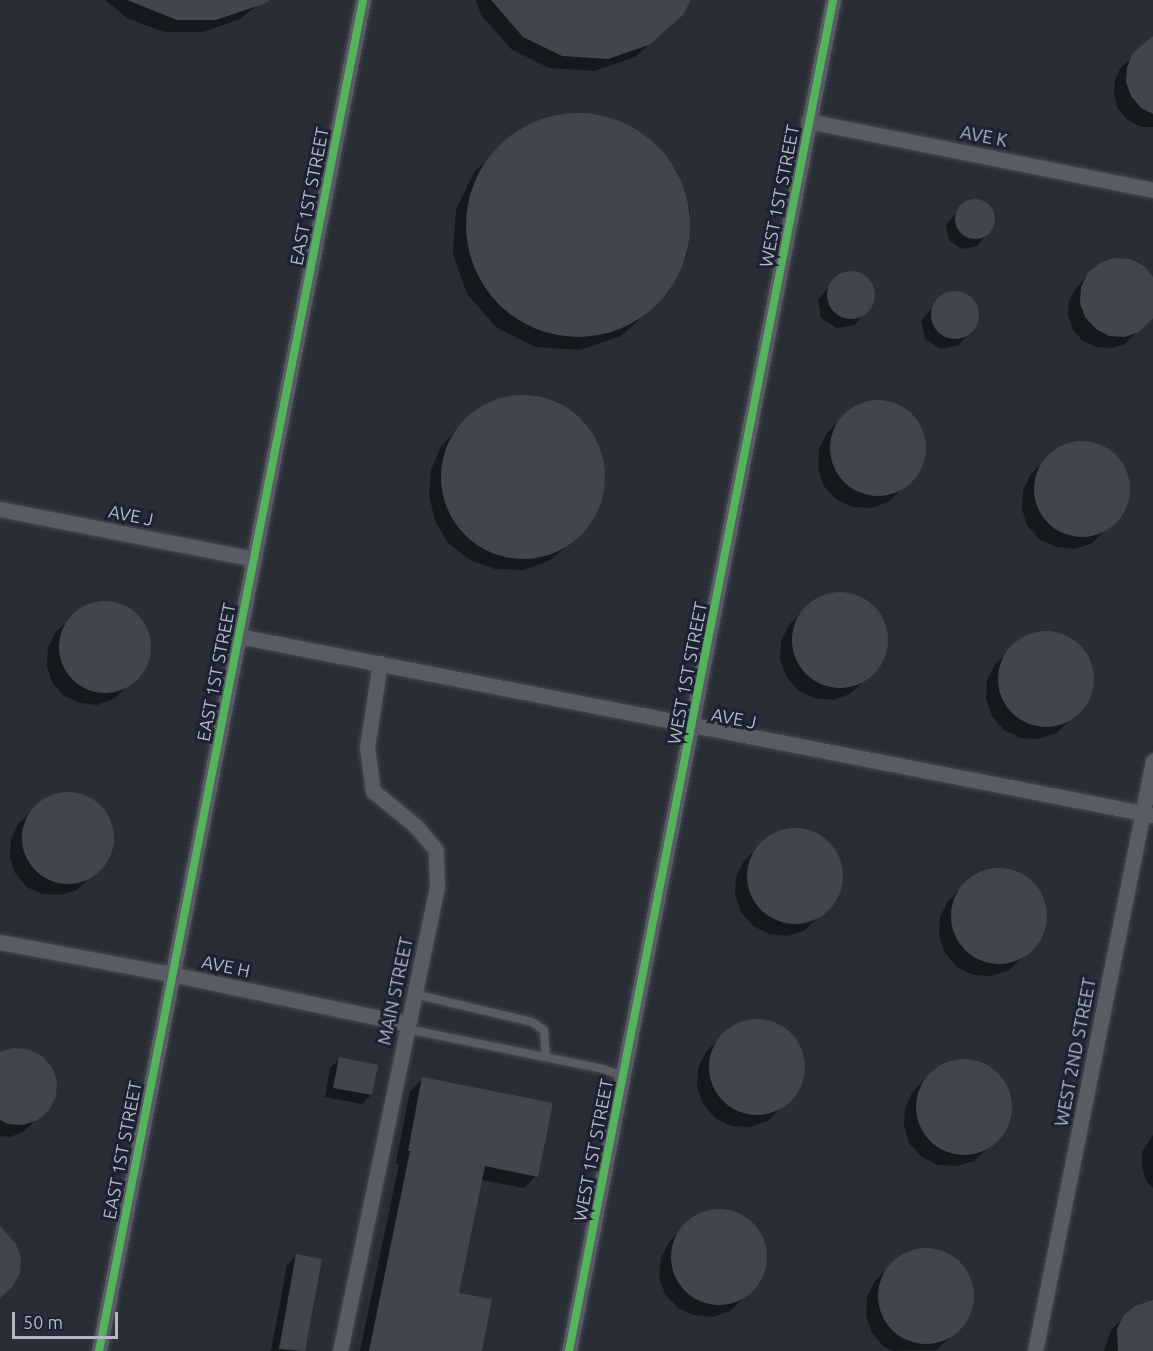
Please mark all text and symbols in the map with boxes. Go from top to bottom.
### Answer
street label: AVE K [959,121,1009,151]
street label: WEST 1ST STREET [755,123,803,269]
street label: EAST 1ST STREET [285,125,333,267]
street label: AVE J [107,500,155,530]
street label: WEST 1ST STREET [663,600,711,746]
street label: EAST 1ST STREET [192,601,240,743]
street label: AVE J [710,703,758,733]
street label: MAIN STREET [373,935,417,1047]
street label: AVE H [200,950,252,982]
street label: WEST 2ND STREET [1050,976,1100,1128]
street label: WEST 1ST STREET [569,1077,617,1223]
street label: EAST 1ST STREET [98,1079,146,1221]
scale bar [15,1300,122,1338]
text: 50 m [23,1312,63,1332]

